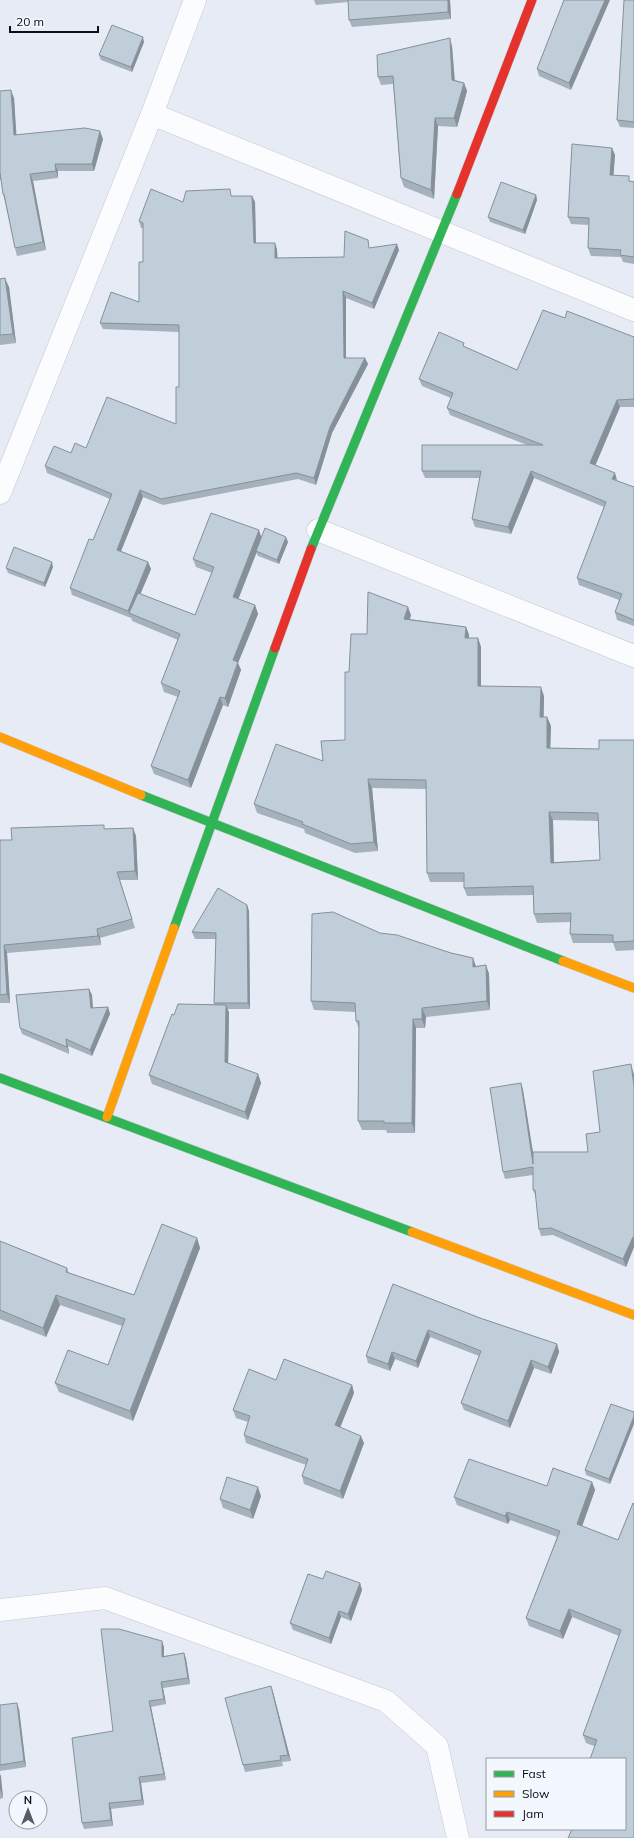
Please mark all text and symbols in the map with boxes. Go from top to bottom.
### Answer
scale bar [10,8,98,34]
text: 20 m [16,14,44,29]
legend [486,1758,626,1830]
text: Fast [522,1766,546,1781]
text: Slow [522,1786,550,1801]
north arrow [8,1790,48,1830]
text: N [24,1793,32,1807]
text: Jam [522,1806,544,1821]

